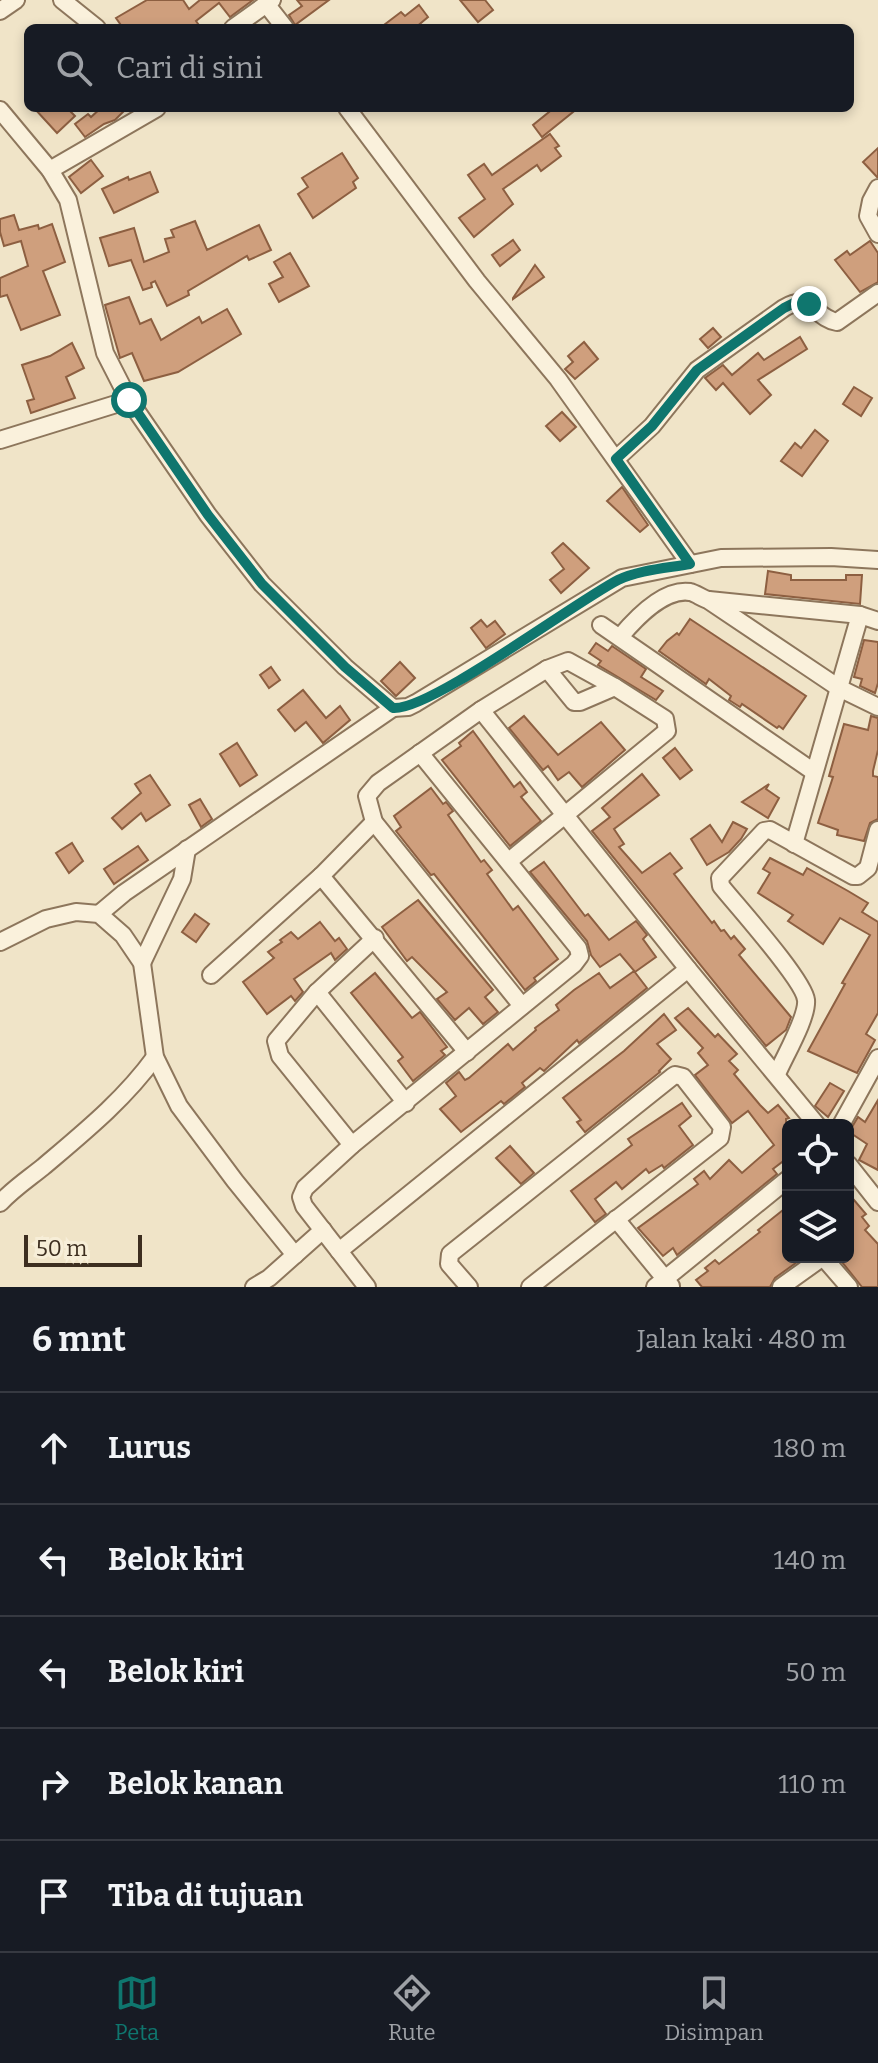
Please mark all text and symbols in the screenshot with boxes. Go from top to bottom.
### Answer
search box [24,24,854,112]
icon: search [52,46,96,90]
text: Cari di sini [116,50,263,86]
route end [791,286,827,322]
route start [111,382,147,418]
map controls [782,1119,854,1263]
button: locate [782,1119,854,1191]
button: layers [782,1191,854,1263]
scale bar [24,1231,142,1267]
text: 50 m [36,1235,87,1262]
text: 6 mnt [32,1319,126,1360]
text: Jalan kaki · 480 m [637,1324,846,1355]
icon: ahead [32,1426,76,1470]
text: Lurus [108,1430,191,1466]
text: 180 m [773,1433,846,1464]
icon: left [32,1538,76,1582]
text: Belok kiri [108,1542,244,1578]
text: 140 m [774,1545,846,1576]
icon: left [32,1650,76,1694]
text: Belok kiri [108,1654,244,1690]
text: 50 m [785,1657,846,1688]
icon: right [32,1762,76,1806]
text: Belok kanan [108,1766,283,1802]
text: 110 m [778,1769,846,1800]
icon: arrive [32,1874,76,1918]
text: Tiba di tujuan [108,1878,303,1914]
tab: Peta [114,1971,159,2046]
tab: Rute [388,1971,435,2046]
tab: Disimpan [664,1971,764,2046]

